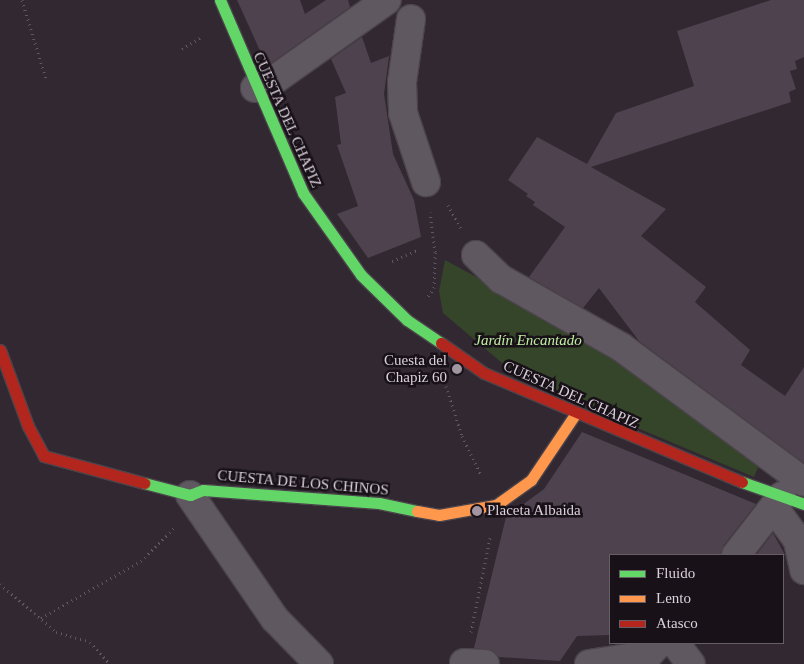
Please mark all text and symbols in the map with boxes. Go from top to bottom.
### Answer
street label: CUESTA DEL CHAPIZ [249,49,325,191]
park label: Jardín Encantado [474,332,582,350]
place label: Cuesta del Chapiz 60 [384,351,447,386]
street label: CUESTA DEL CHAPIZ [500,357,642,433]
marker: Cuesta del Chapiz 60 [451,363,463,375]
street label: CUESTA DE LOS CHINOS [216,467,390,499]
place label: Placeta Albaida [487,502,582,520]
marker: Placeta Albaida [471,505,483,517]
legend [609,554,784,644]
text: Fluido [656,565,695,581]
text: Lento [656,590,691,606]
text: Atasco [656,615,698,631]

